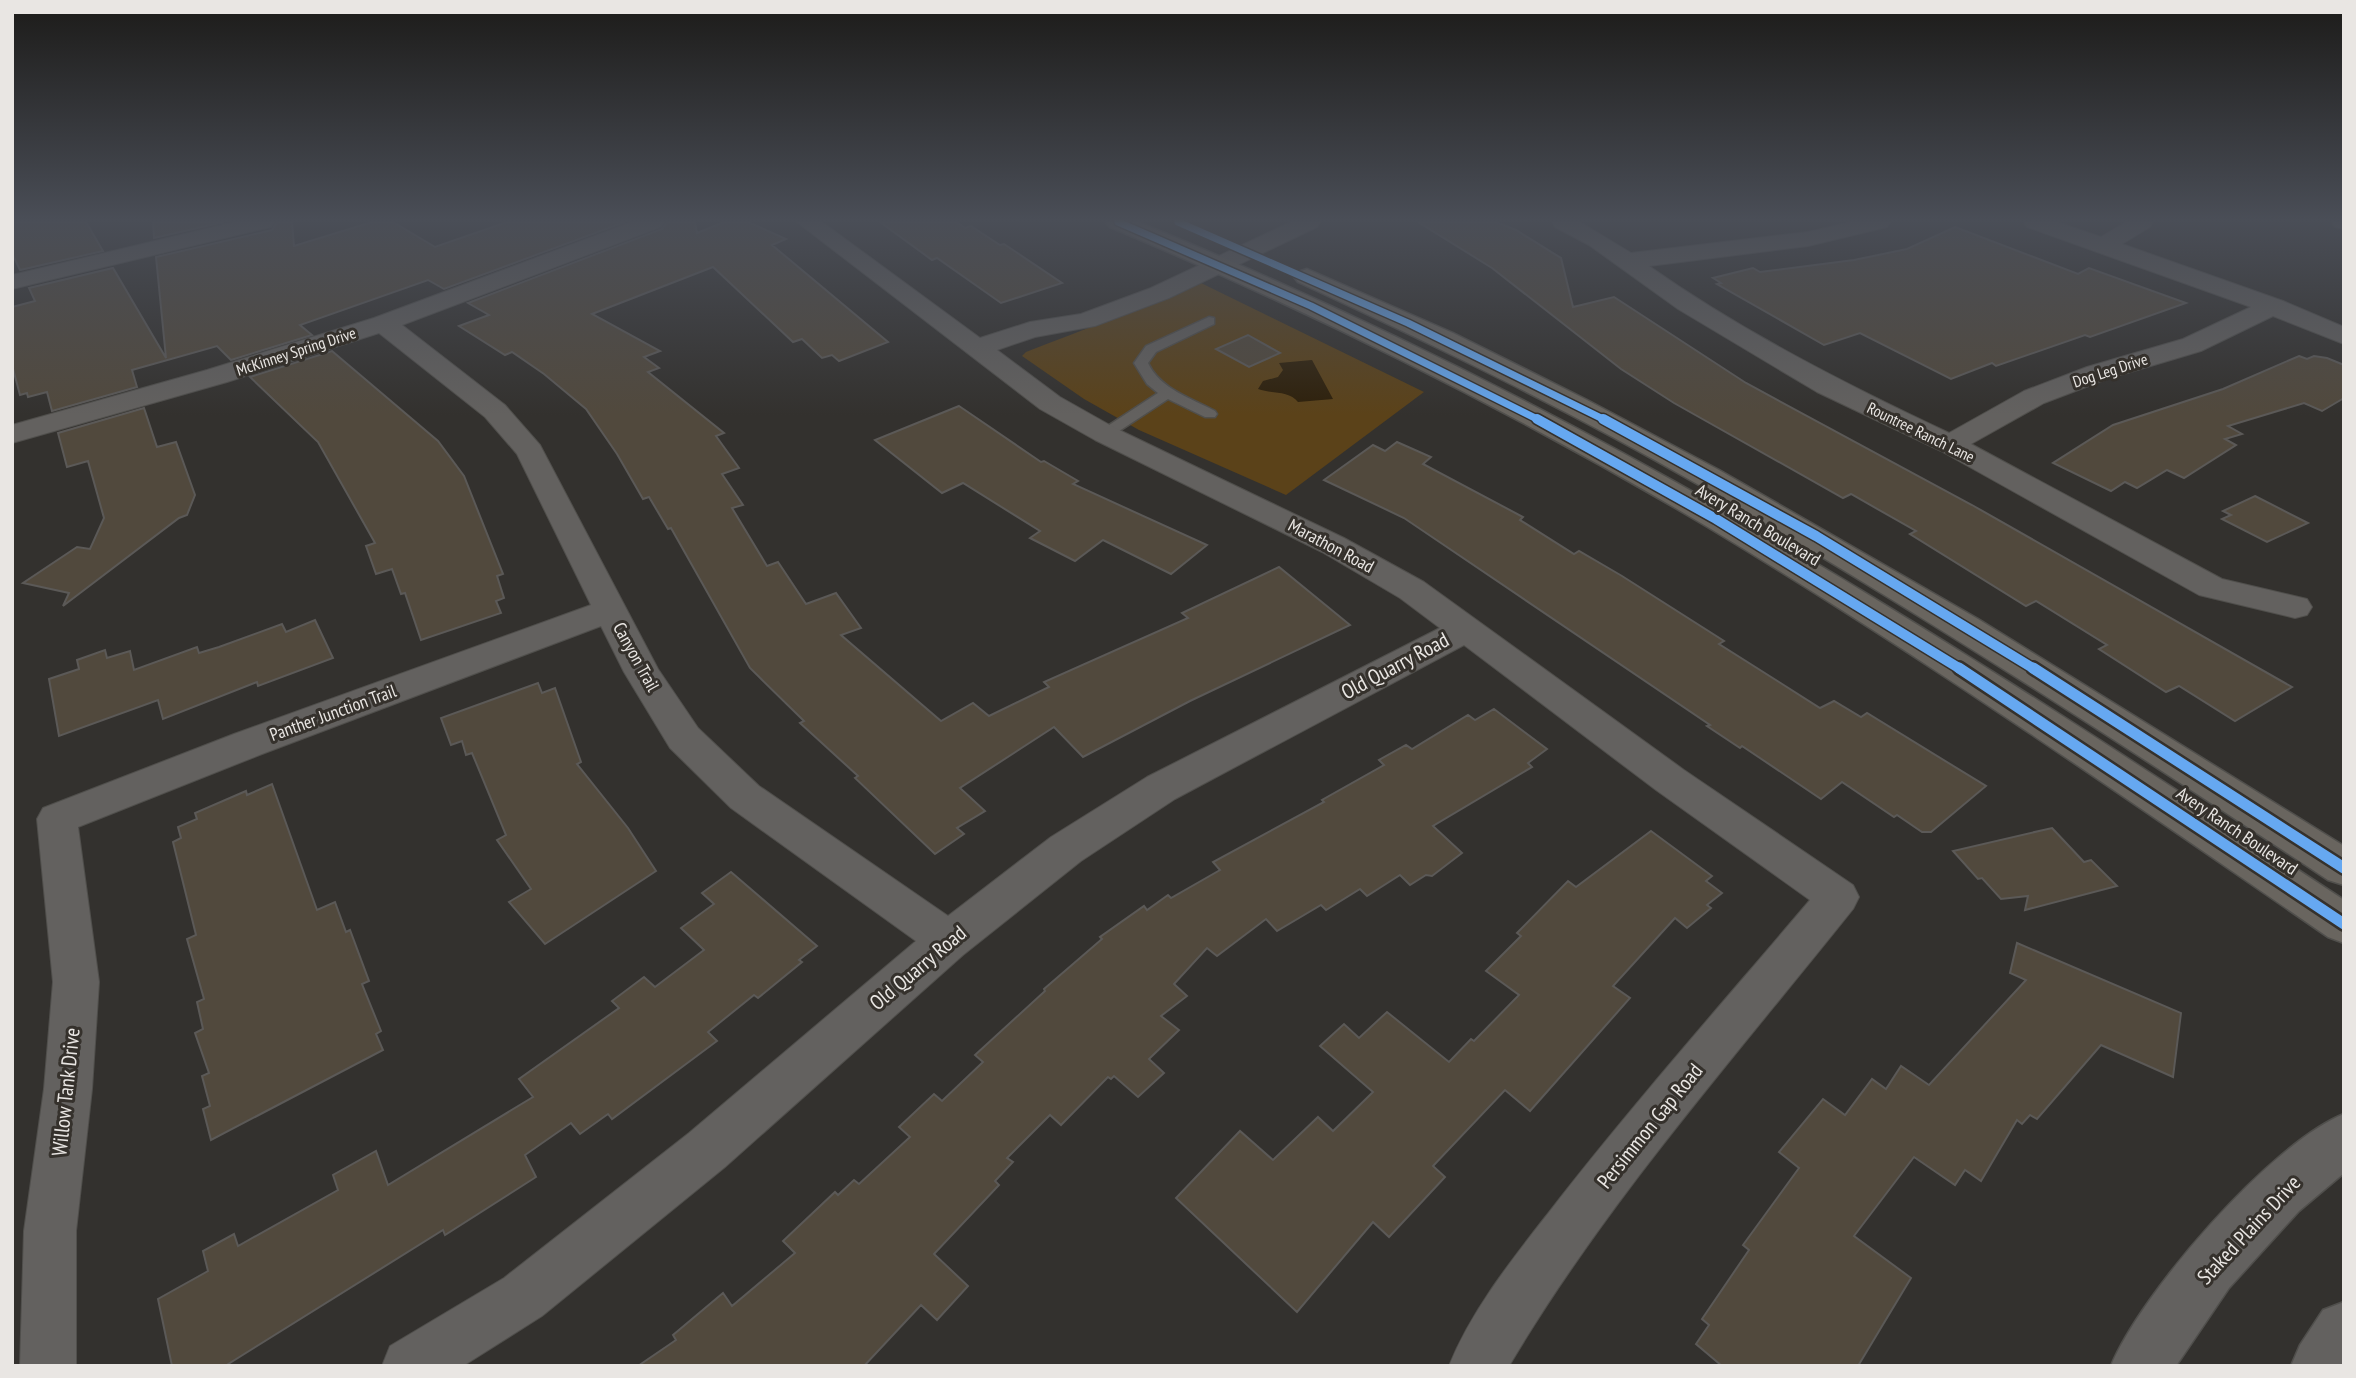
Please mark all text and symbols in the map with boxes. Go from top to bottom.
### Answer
street label: McKinney Spring Drive [234,322,358,380]
street label: Dog Leg Drive [2070,349,2150,391]
street label: Rountree Ranch Lane [1864,397,1978,467]
street label: Avery Ranch Boulevard [1692,478,1825,571]
street label: Marathon Road [1284,513,1378,578]
street label: Canyon Trail [608,618,665,696]
street label: Old Quarry Road [1336,626,1453,705]
street label: Panther Junction Trail [266,679,400,746]
street label: Avery Ranch Boulevard [2172,781,2302,880]
street label: Old Quarry Road [864,919,972,1016]
street label: Willow Tank Drive [45,1027,86,1157]
street label: Persimmon Gap Road [1591,1058,1708,1194]
street label: Staked Plains Drive [2191,1169,2306,1290]

